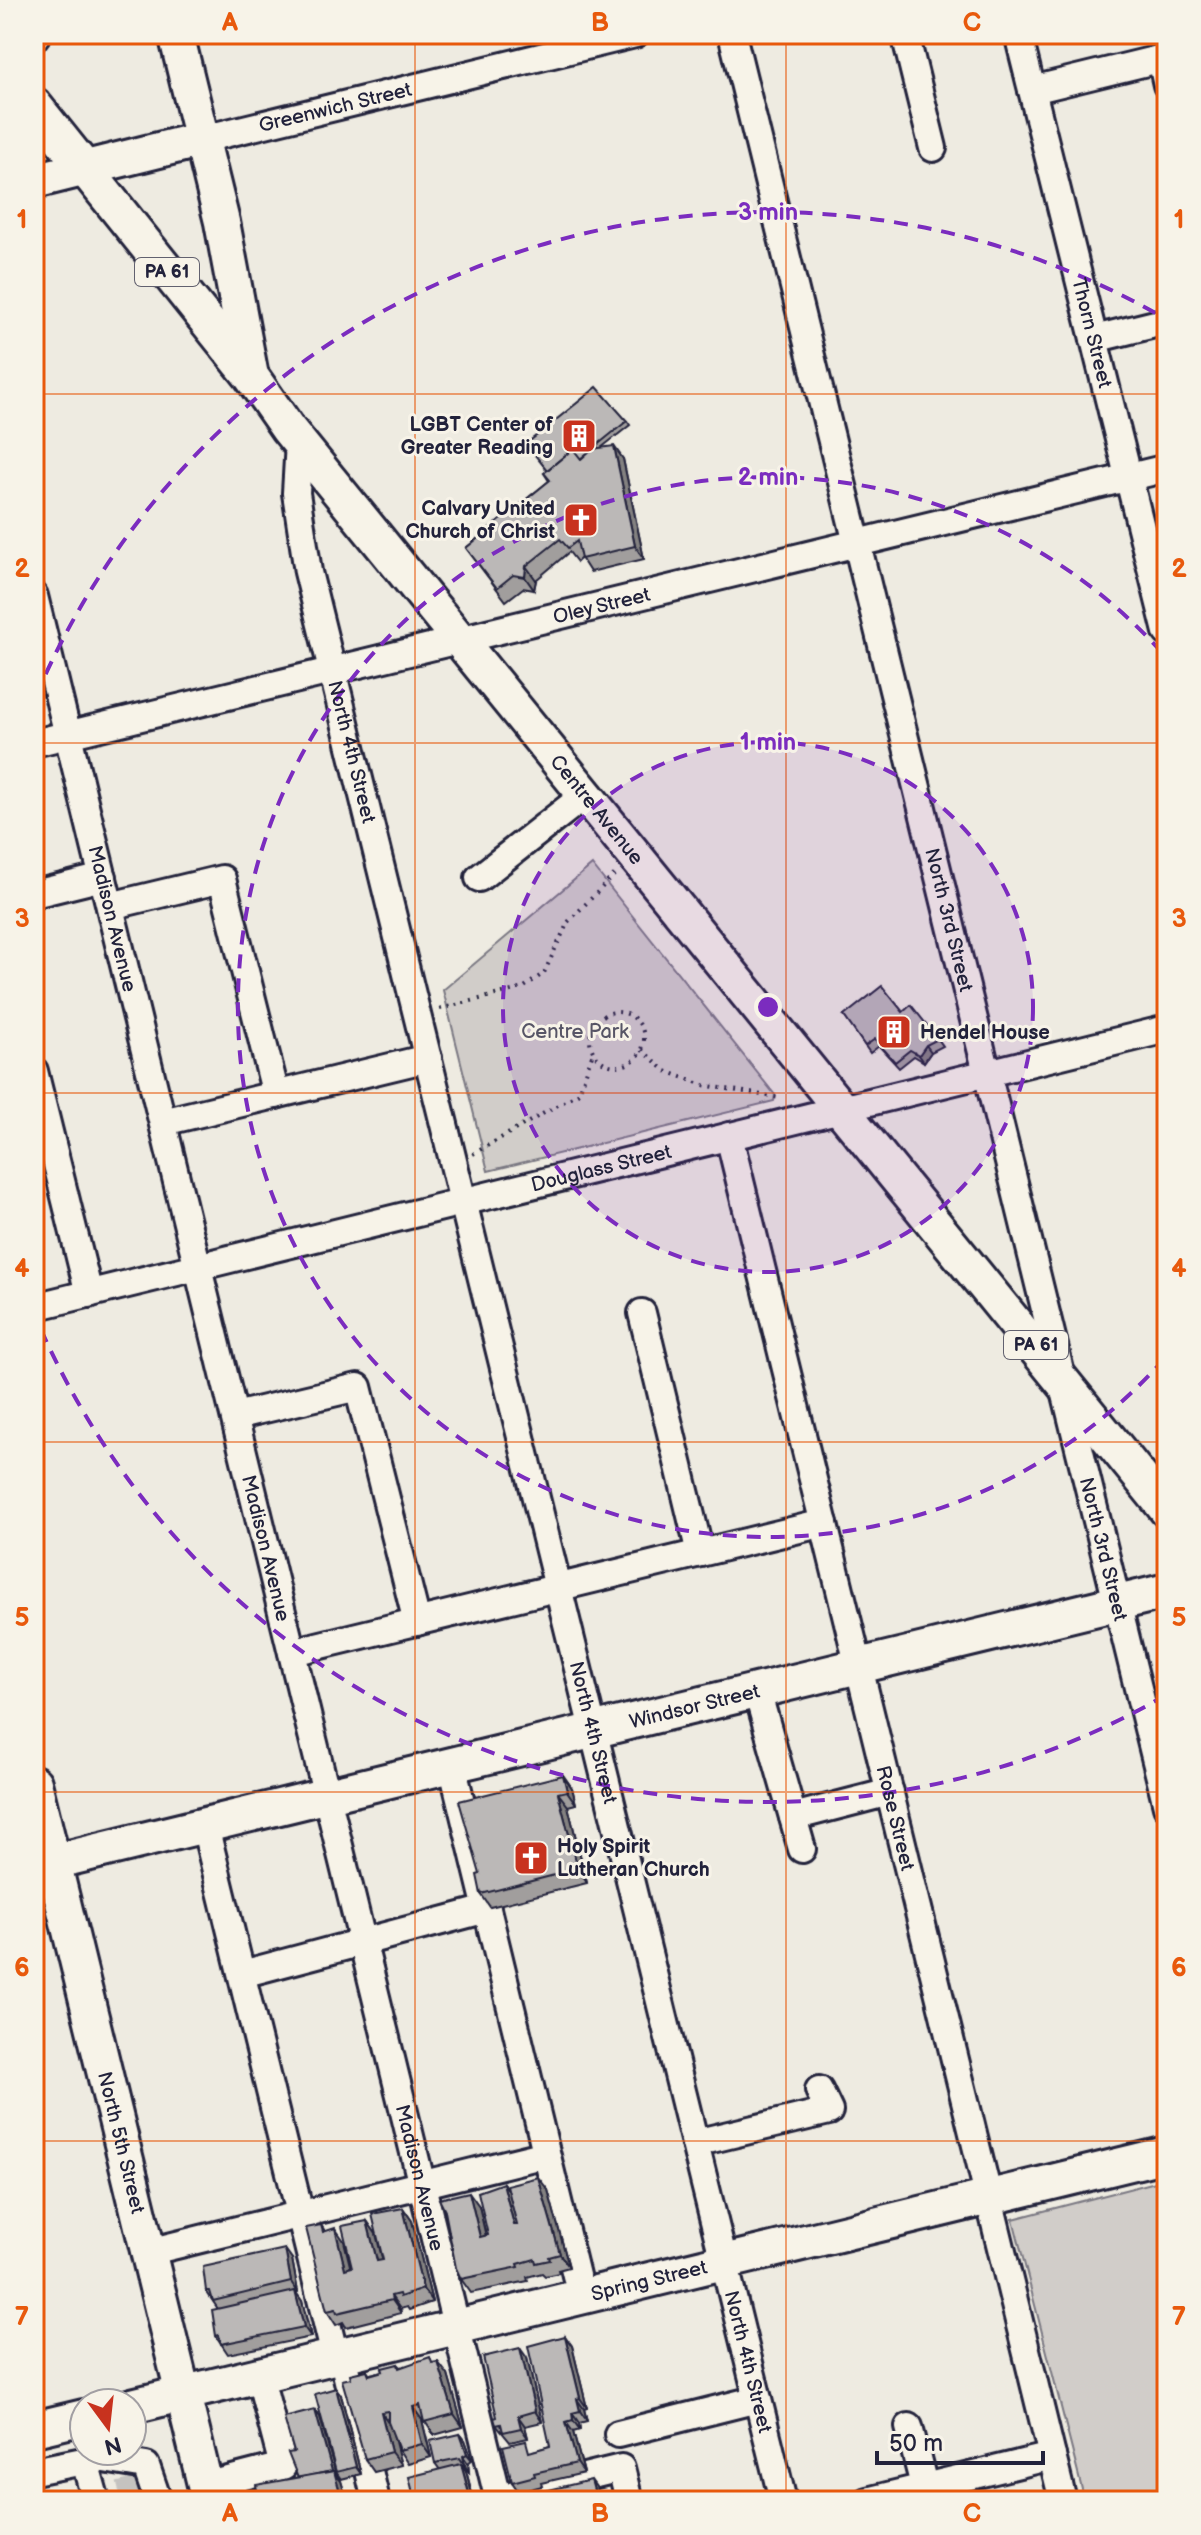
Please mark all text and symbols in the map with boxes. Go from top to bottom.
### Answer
text: A [221,8,238,39]
text: B [591,8,609,39]
text: C [963,8,981,39]
street label: Greenwich Street [257,78,414,138]
text: 3 min [738,198,798,227]
text: 1 [17,205,27,236]
text: 1 [1174,205,1184,236]
road number: PA 61 [135,258,199,286]
street label: Thorn Street [1066,276,1117,391]
place label: LGBT Center of Greater Reading [401,413,554,460]
building icon: LGBT Center of Greater Reading [560,417,598,455]
text: 2 min [738,463,798,492]
place label: Calvary United Church of Christ [405,497,555,544]
church icon: Calvary United Church of Christ [562,501,600,539]
text: 2 [14,554,30,585]
text: 2 [1171,554,1187,585]
street label: Oley Street [551,583,653,630]
street label: North 4th Street [322,678,380,826]
text: 1 min [740,728,796,757]
street label: Centre Avenue [545,750,648,870]
street label: Madison Avenue [82,843,141,995]
street label: North 3rd Street [919,846,978,994]
text: 3 [14,904,30,935]
text: 3 [1171,904,1187,935]
centre of rings [754,993,782,1021]
building icon: Hendel House [875,1013,913,1051]
park label: Centre Park [521,1020,629,1044]
place label: Hendel House [920,1021,1050,1045]
street label: Douglass Street [529,1140,674,1198]
text: 4 [14,1254,30,1285]
text: 4 [1171,1254,1187,1285]
road number: PA 61 [1004,1331,1068,1359]
street label: Madison Avenue [236,1473,295,1624]
street label: North 3rd Street [1074,1475,1132,1624]
text: 5 [14,1603,30,1634]
text: 5 [1171,1603,1187,1634]
street label: North 4th Street [564,1659,622,1806]
street label: Windsor Street [627,1680,762,1734]
street label: Rose Street [870,1763,919,1873]
place label: Holy Spirit Lutheran Church [557,1835,710,1882]
church icon: Holy Spirit Lutheran Church [512,1839,550,1877]
text: 6 [14,1953,30,1984]
text: 6 [1171,1953,1187,1984]
street label: North 5th Street [92,2069,149,2216]
street label: Madison Avenue [390,2102,449,2254]
street label: Spring Street [589,2255,710,2307]
street label: North 4th Street [719,2288,777,2435]
text: 7 [15,2302,29,2333]
text: 7 [1172,2302,1186,2333]
north arrow [68,2387,148,2467]
scale bar [877,2415,1043,2465]
text: 50 m [889,2429,943,2458]
text: N [101,2430,124,2460]
text: A [221,2499,238,2530]
text: B [591,2499,609,2530]
text: C [963,2499,981,2530]

